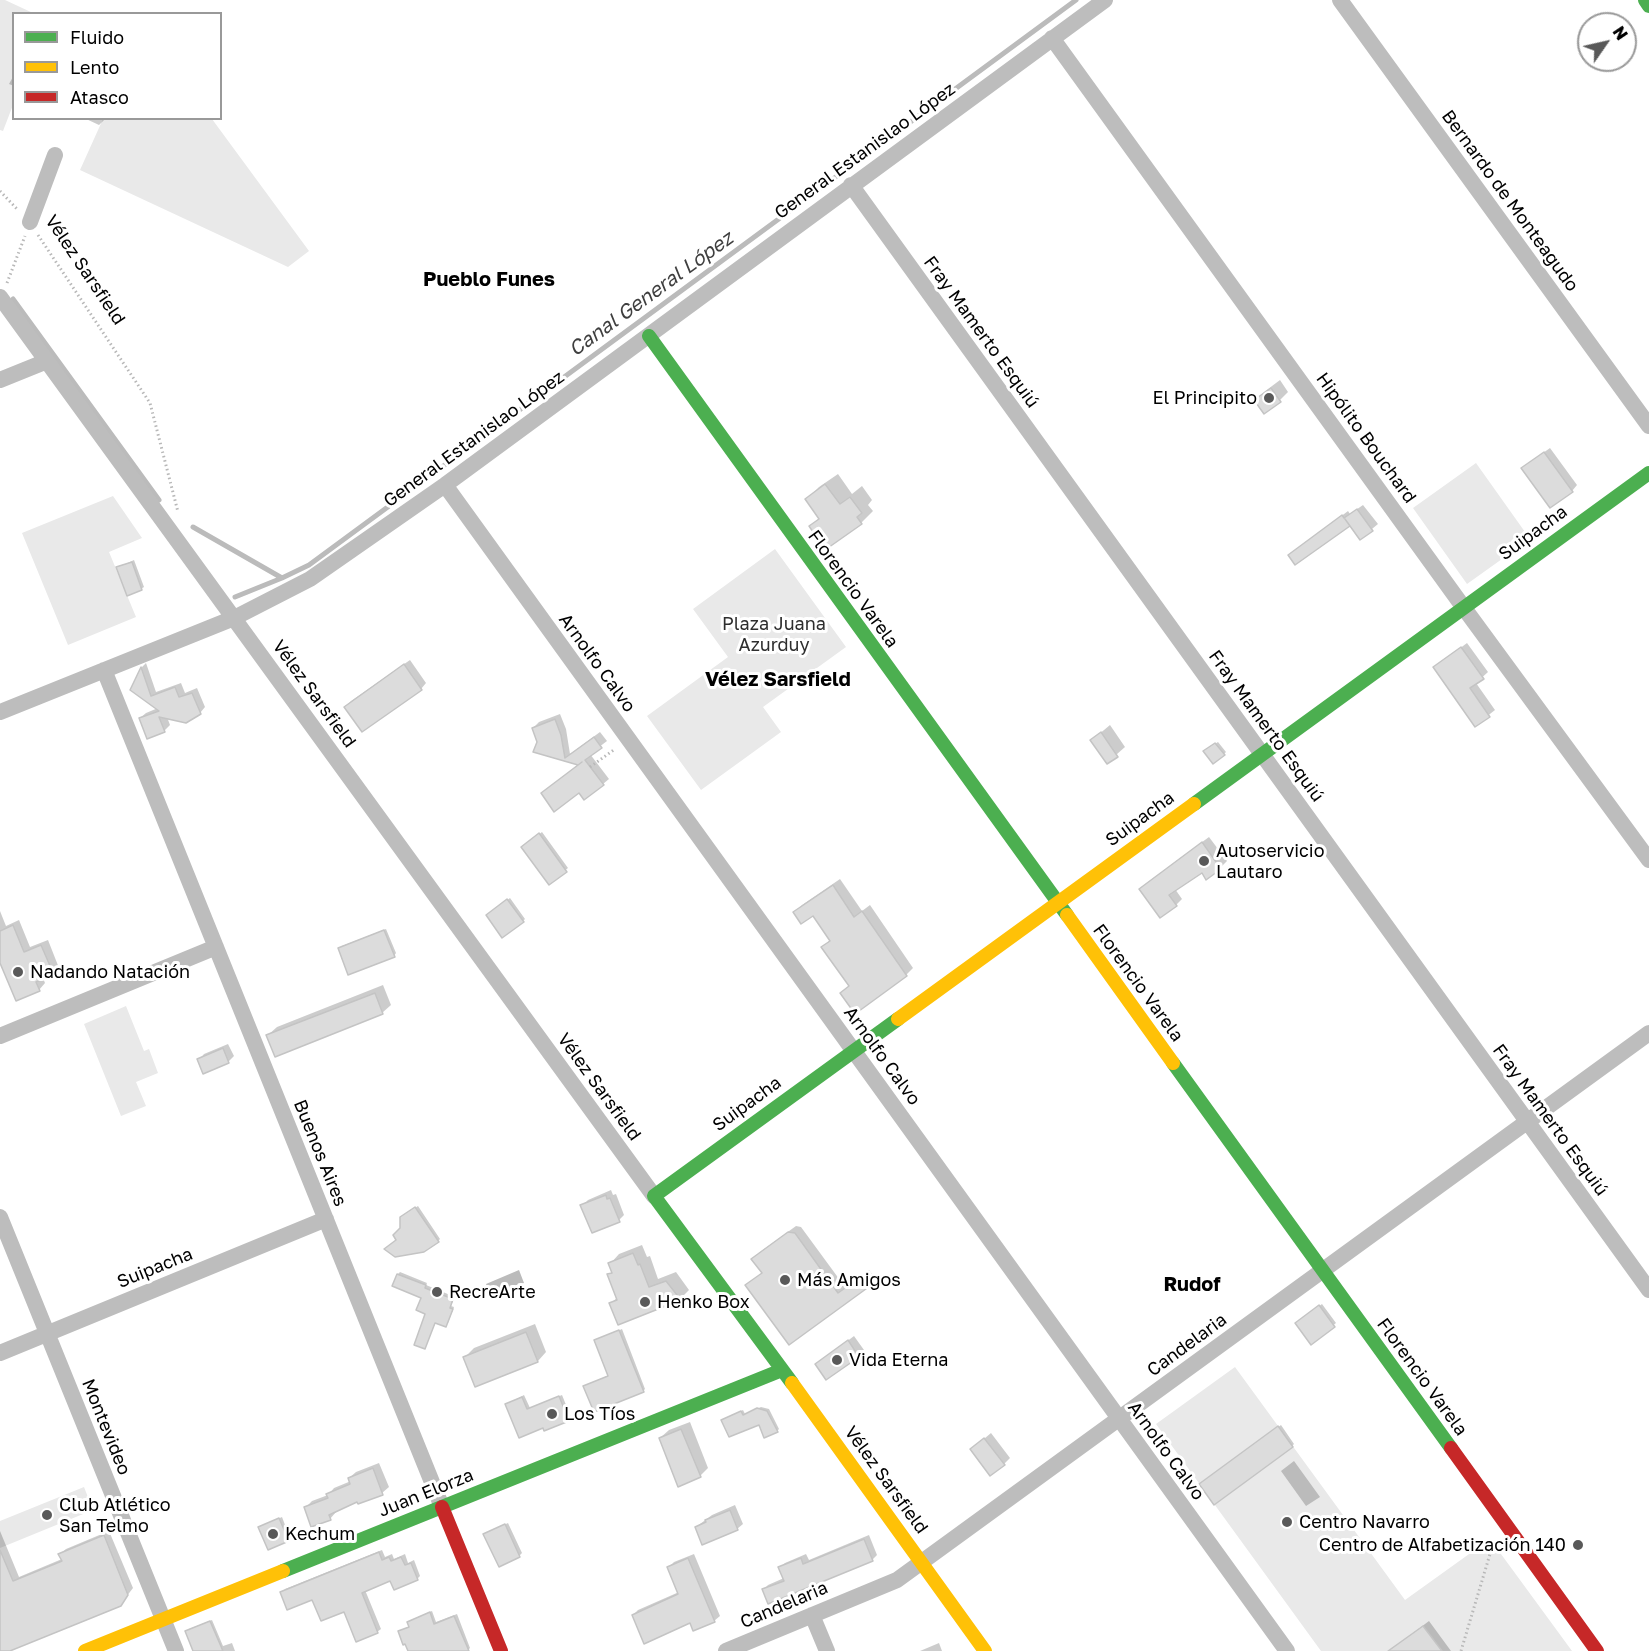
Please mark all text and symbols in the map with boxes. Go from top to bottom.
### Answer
legend [12,12,222,120]
north arrow [1577,12,1637,72]
text: N [1609,22,1632,44]
text: Fluido [70,26,124,48]
text: Lento [70,56,119,78]
street label: General Estanislao López [770,78,960,224]
text: Atasco [70,86,129,108]
street label: Bernardo de Monteagudo [1437,106,1583,296]
street label: Vélez Sarsfield [40,211,130,329]
water label: Canal General López [564,226,738,362]
street label: Fray Mamerto Esquiú [919,252,1043,412]
district label: Pueblo Funes [423,268,555,292]
street label: General Estanislao López [379,366,569,512]
street label: Hipólito Bouchard [1311,368,1421,508]
place label: El Principito [1153,387,1257,409]
marker: El Principito [1262,391,1276,405]
street label: Suipacha [1494,501,1572,565]
street label: Florencio Varela [803,526,903,652]
street label: Arnolfo Calvo [554,610,640,716]
park label: Plaza Juana Azurduy [722,613,826,656]
street label: Vélez Sarsfield [268,636,360,752]
street label: Fray Mamerto Esquiú [1204,646,1328,806]
district label: Vélez Sarsfield [705,668,851,692]
street label: Suipacha [1101,787,1179,851]
place label: Autoservicio Lautaro [1216,840,1324,882]
marker: Autoservicio Lautaro [1197,854,1211,868]
street label: Florencio Varela [1088,920,1188,1046]
place label: Nadando Natación [30,961,190,983]
marker: Nadando Natación [11,965,25,979]
street label: Arnolfo Calvo [839,1003,925,1109]
street label: Vélez Sarsfield [553,1029,645,1145]
street label: Fray Mamerto Esquiú [1488,1040,1612,1200]
street label: Suipacha [708,1072,786,1136]
street label: Buenos Aires [289,1097,351,1209]
street label: Suipacha [114,1243,196,1293]
place label: Más Amigos [797,1269,901,1291]
marker: Más Amigos [778,1273,792,1287]
district label: Rudof [1164,1273,1220,1297]
place label: RecreArte [449,1281,536,1303]
marker: RecreArte [430,1285,444,1299]
place label: Henko Box [657,1291,750,1313]
marker: Henko Box [638,1295,652,1309]
street label: Candelaria [1143,1309,1231,1381]
street label: Florencio Varela [1372,1314,1472,1440]
place label: Vida Eterna [849,1349,949,1371]
marker: Vida Eterna [830,1353,844,1367]
street label: Montevideo [77,1376,135,1478]
street label: Arnolfo Calvo [1123,1398,1209,1504]
place label: Los Tíos [564,1403,635,1425]
marker: Los Tíos [545,1407,559,1421]
street label: Vélez Sarsfield [840,1422,932,1538]
street label: Juan Elorza [375,1464,477,1522]
place label: Club Atlético San Telmo [59,1494,171,1537]
marker: Club Atlético San Telmo [40,1508,54,1522]
place label: Centro Navarro [1299,1511,1430,1533]
marker: Centro Navarro [1280,1515,1294,1529]
place label: Kechum [285,1523,355,1545]
marker: Kechum [266,1527,280,1541]
place label: Centro de Alfabetización 140 [1319,1534,1566,1556]
marker: Centro de Alfabetización 140 [1571,1538,1585,1552]
street label: Candelaria [737,1577,831,1633]

